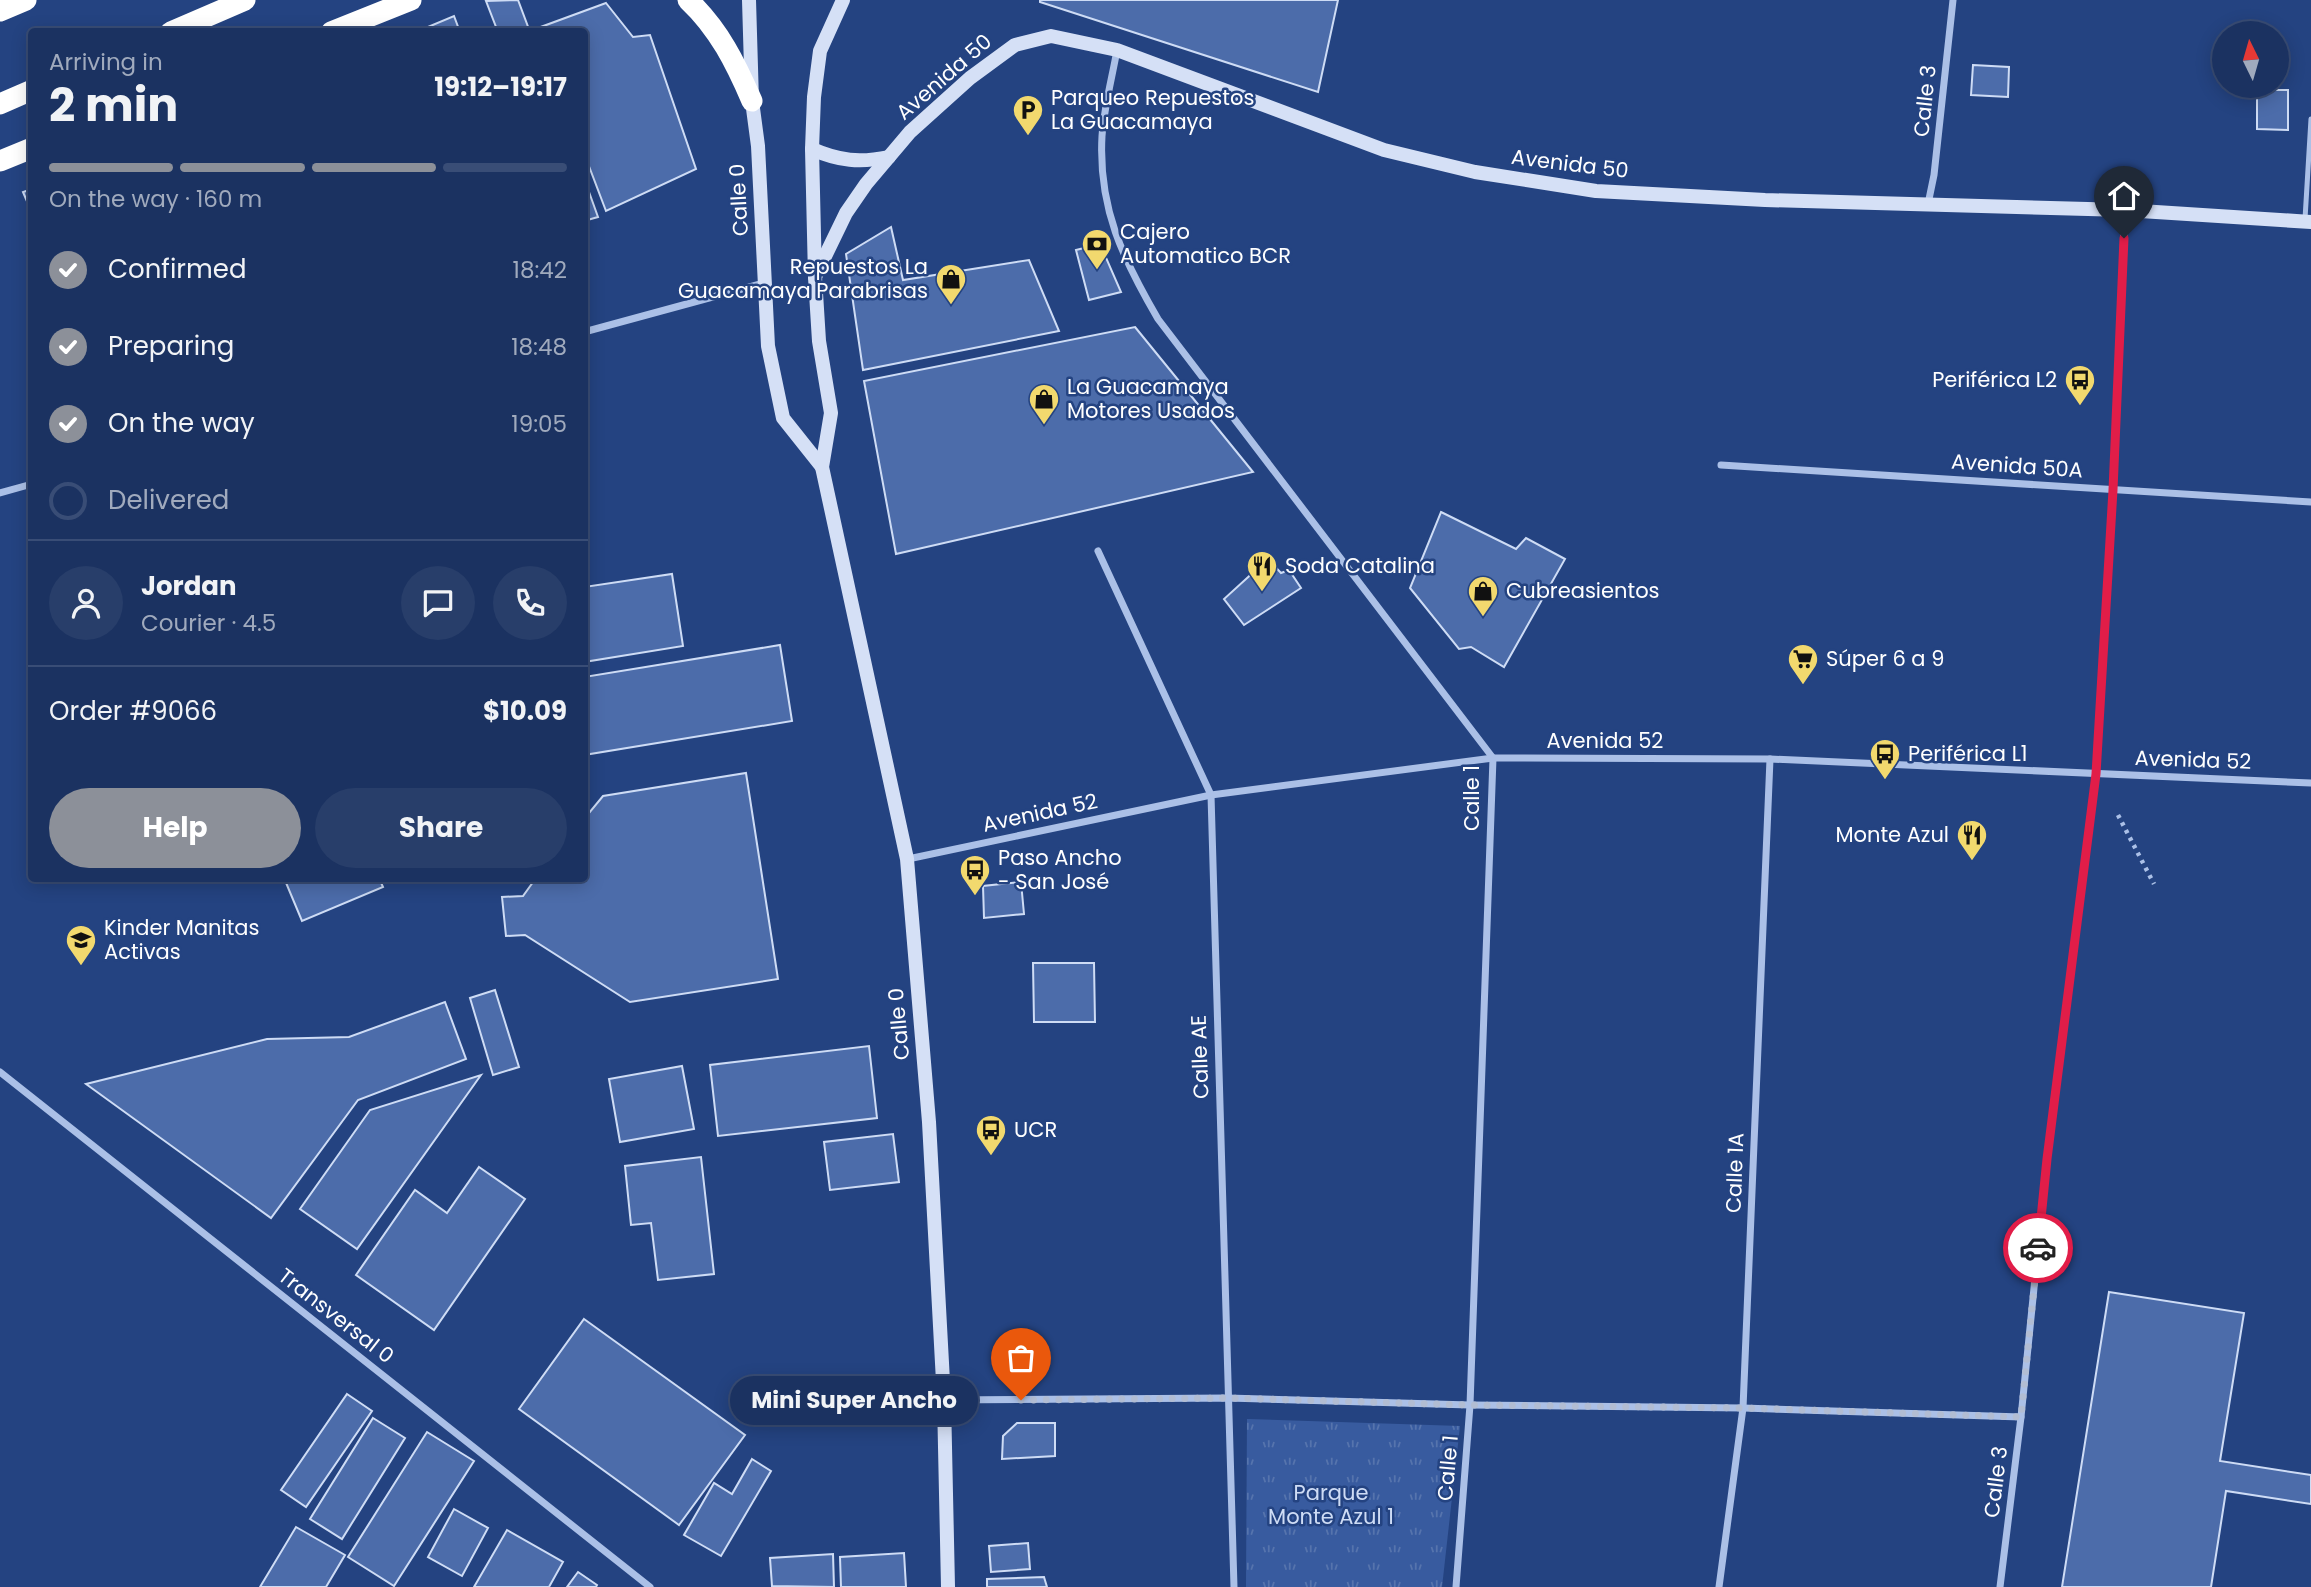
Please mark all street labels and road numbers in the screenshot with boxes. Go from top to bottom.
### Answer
street label: Avenida 50 [890,27,998,126]
street label: Calle 3 [1906,64,1943,138]
street label: Avenida 50 [1510,142,1630,185]
street label: Calle 0 [722,163,755,237]
street label: Avenida 50A [1950,446,2084,485]
street label: Avenida 52 [1547,726,1663,755]
street label: Avenida 52 [2134,743,2252,776]
street label: Calle 1 [1457,765,1486,831]
street label: Avenida 52 [980,786,1100,839]
street label: Calle 0 [881,987,916,1061]
street label: Calle AE [1184,1014,1215,1100]
street label: Calle 1A [1719,1132,1750,1214]
street label: Transversal 0 [272,1261,400,1370]
street label: Calle 1 [1430,1434,1465,1502]
street label: Calle 3 [1977,1445,2014,1519]

